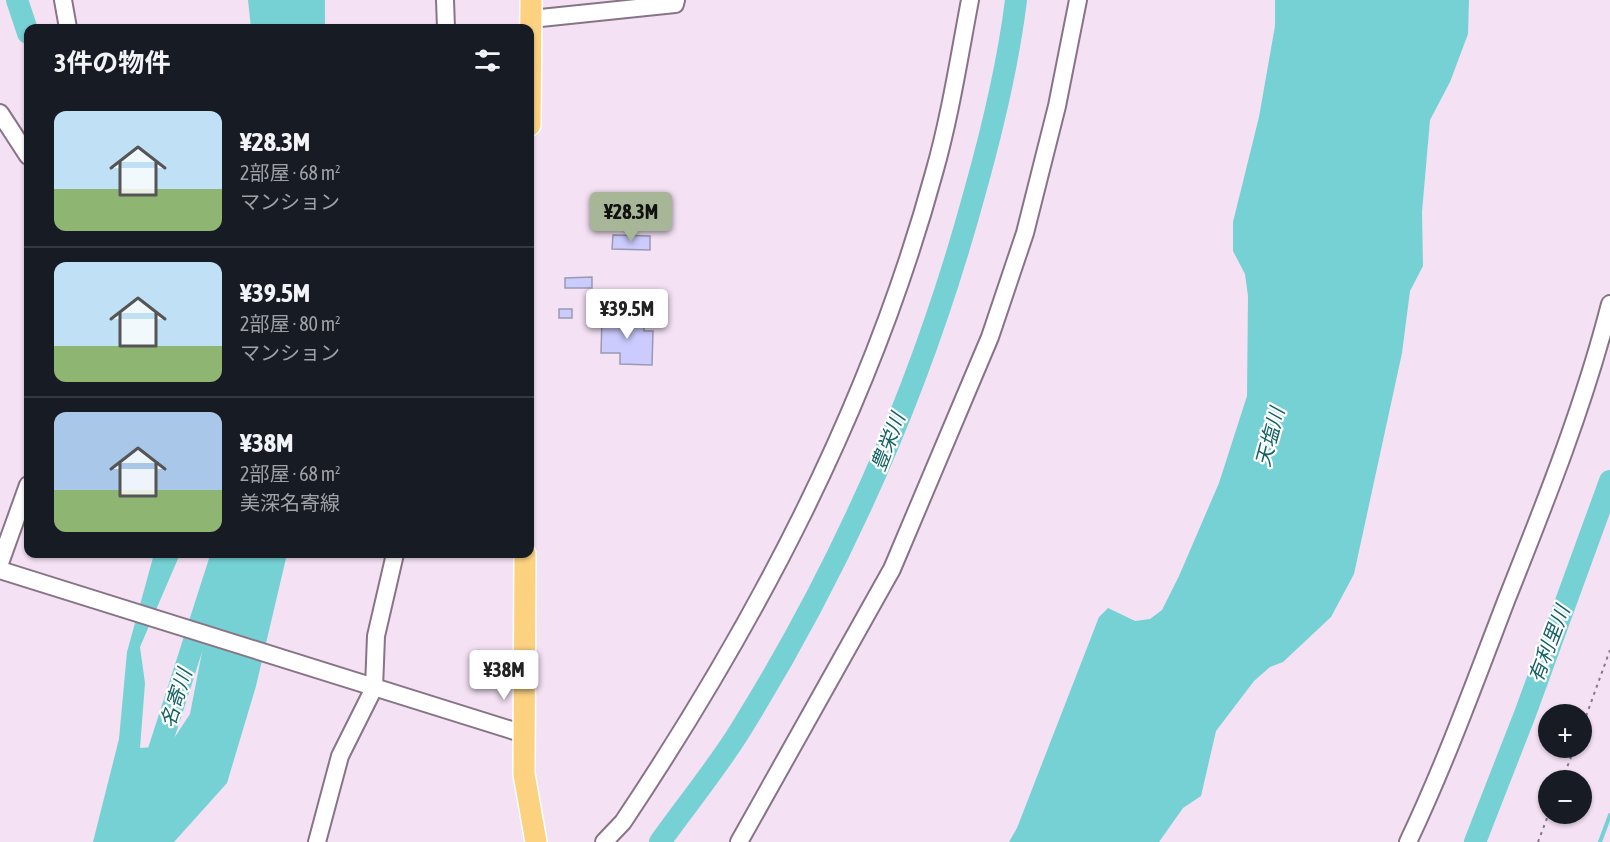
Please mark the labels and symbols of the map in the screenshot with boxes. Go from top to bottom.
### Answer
pin: ¥28.3M [582,192,680,243]
pin: ¥39.5M [578,289,676,340]
water label: 天塩川 [1251,403,1289,469]
water label: 豊栄川 [866,408,910,474]
water label: 有利里川 [1523,600,1574,685]
pin: ¥38M [468,650,540,701]
water label: 名寄川 [155,664,196,730]

